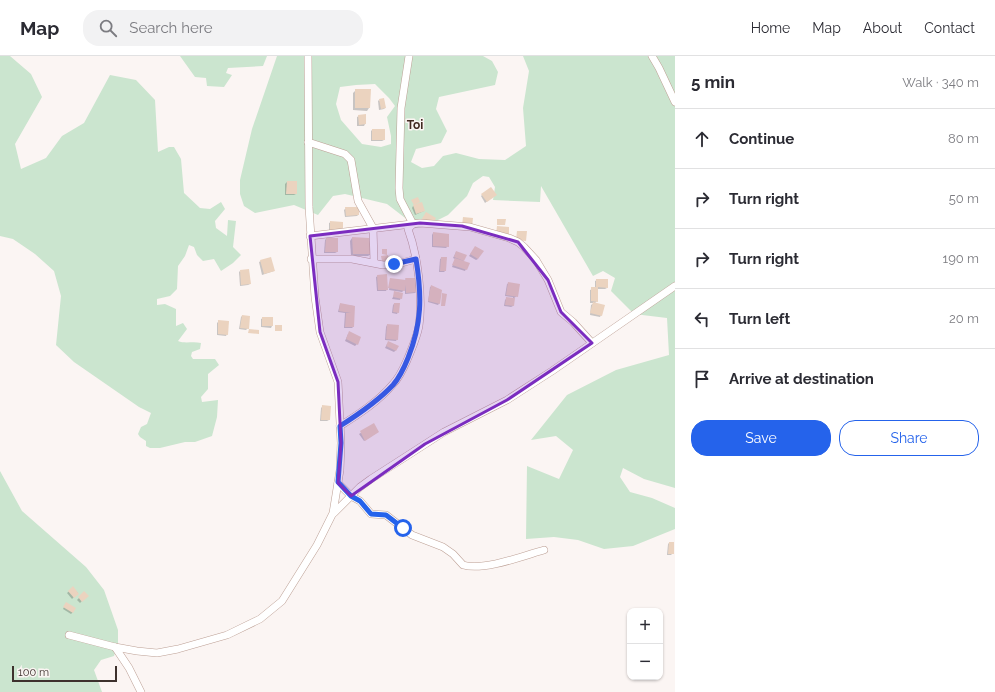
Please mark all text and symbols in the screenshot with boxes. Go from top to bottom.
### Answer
search box [83,10,363,46]
text: Map [20,17,59,39]
icon: search [97,17,119,39]
text: Search here [129,19,213,37]
text: Home [751,20,790,36]
text: Map [812,20,841,36]
text: About [863,20,902,36]
text: Contact [924,20,975,36]
text: 5 min [691,72,735,92]
text: Walk · 340 m [902,75,979,90]
district label: Toi [407,118,423,132]
icon: ahead [691,128,713,150]
text: Continue [729,130,794,148]
text: 80 m [948,131,979,146]
icon: right [691,188,713,210]
text: Turn right [729,190,799,208]
text: 50 m [949,191,979,206]
icon: right [691,248,713,270]
text: Turn right [729,250,799,268]
text: 190 m [943,251,979,266]
route end [385,255,403,273]
icon: left [691,308,713,330]
text: Turn left [729,310,790,328]
text: 20 m [949,311,979,326]
icon: arrive [691,368,713,390]
text: Arrive at destination [729,370,874,388]
button: Save [691,420,831,456]
button: Share [839,420,979,456]
route start [394,519,412,537]
map controls [627,608,663,680]
button: + [627,608,663,644]
button: − [627,644,663,680]
scale bar [12,664,117,683]
text: 100 m [18,666,49,679]

